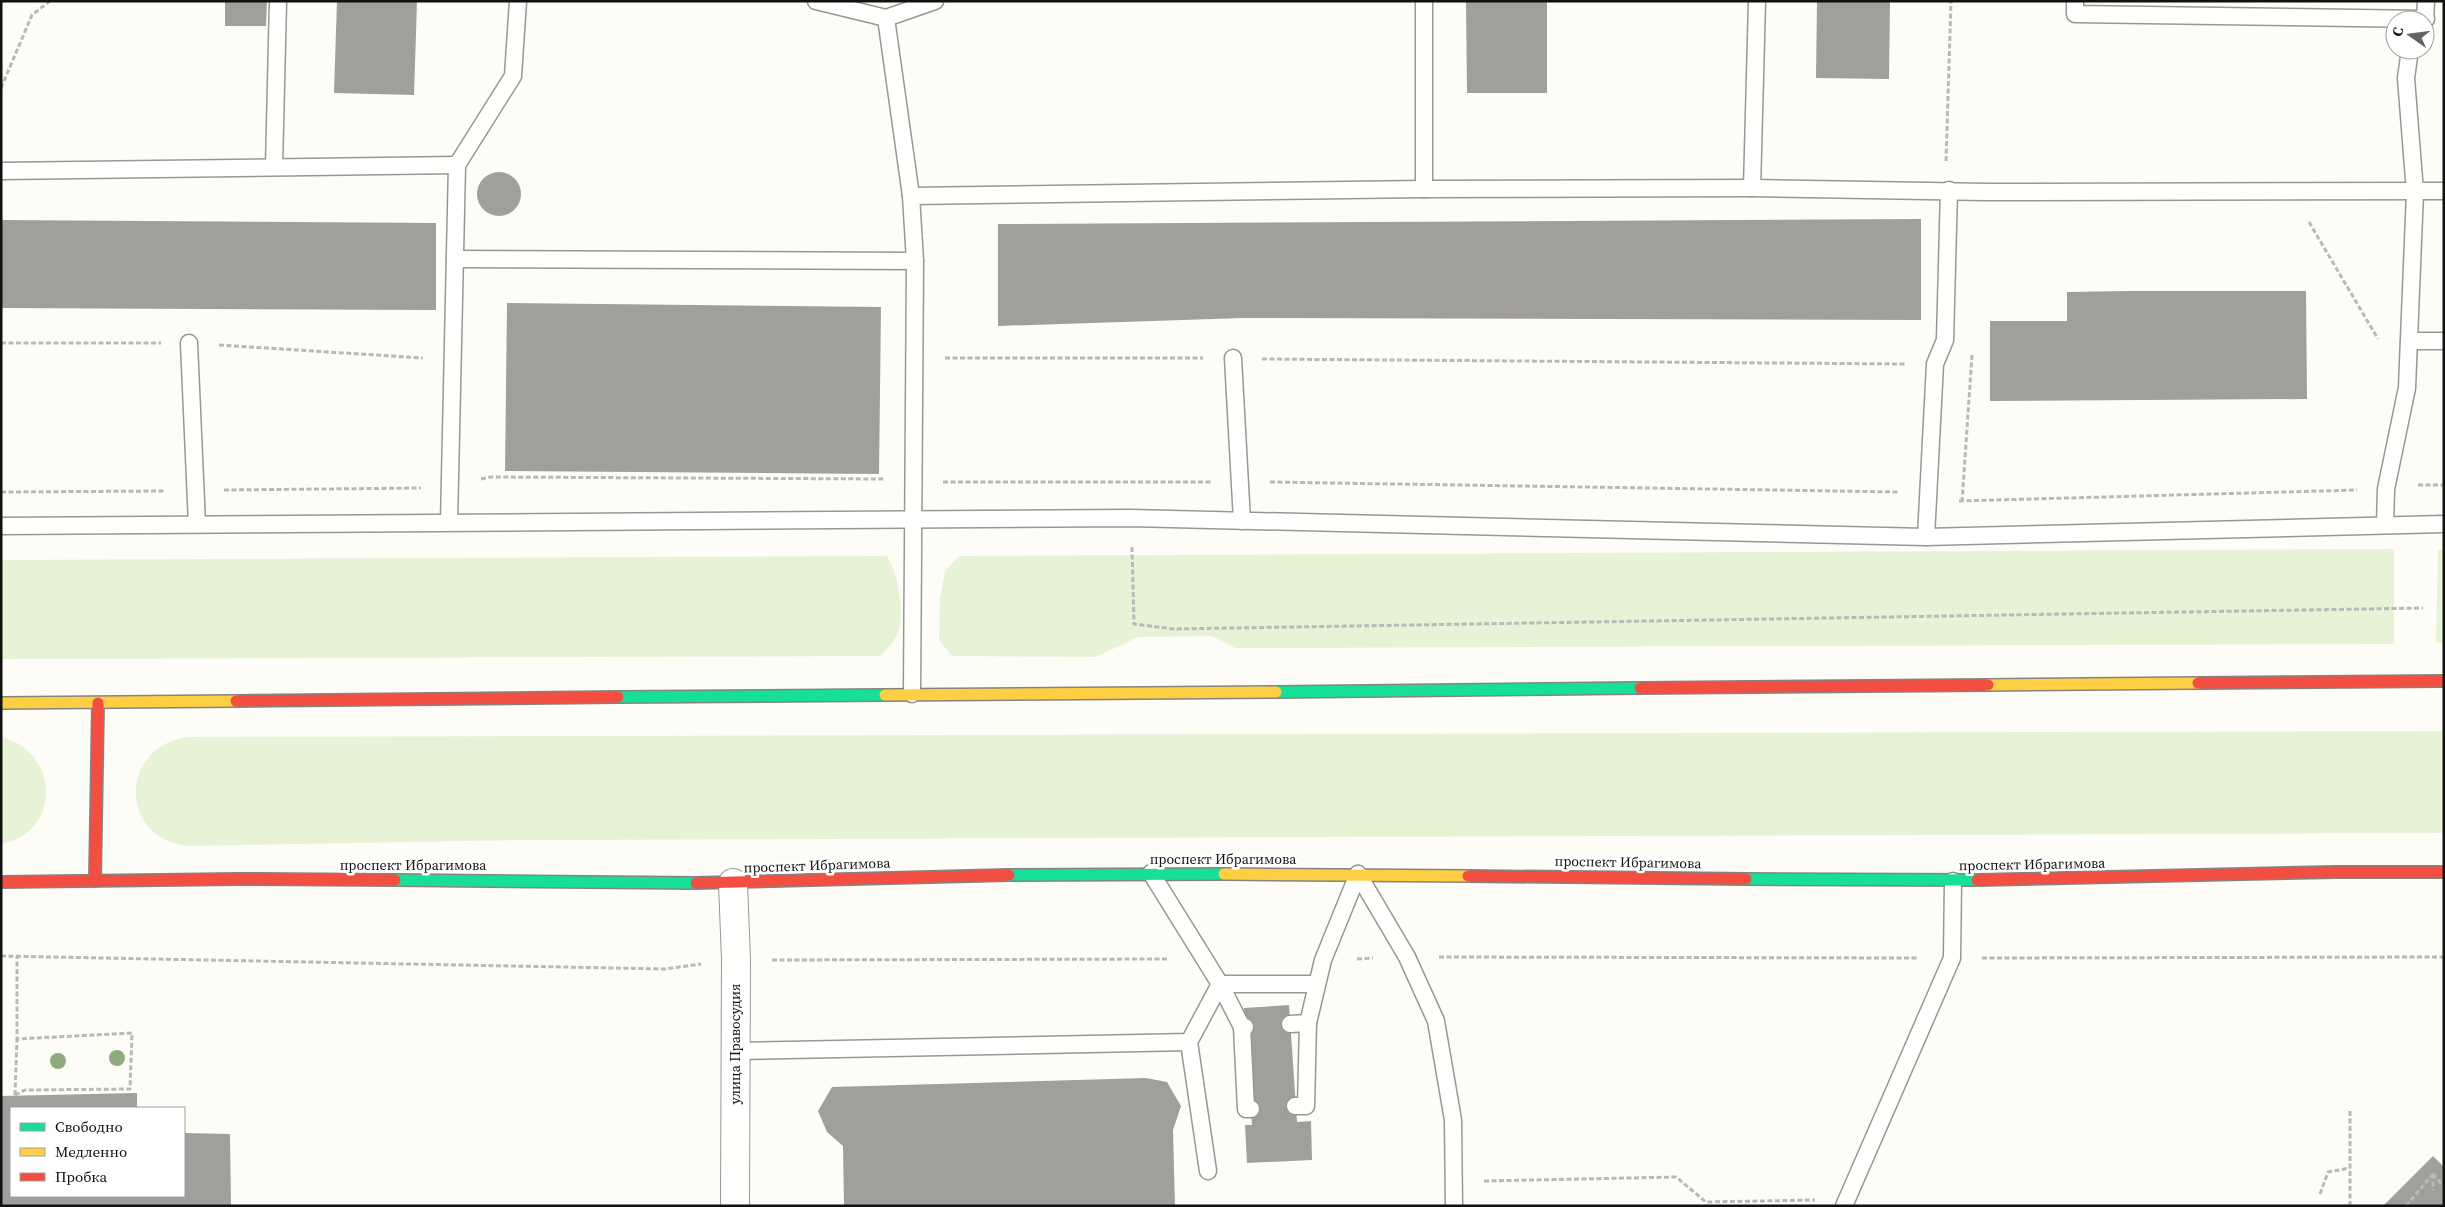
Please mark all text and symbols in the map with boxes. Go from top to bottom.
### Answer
north arrow [2385,10,2435,60]
text: С [2387,25,2408,39]
street label: проспект Ибрагимова [1150,849,1297,869]
street label: проспект Ибрагимова [1554,851,1702,873]
street label: проспект Ибрагимова [743,852,892,878]
street label: проспект Ибрагимова [1958,853,2106,875]
street label: проспект Ибрагимова [340,855,487,875]
street label: улица Правосудия [725,984,745,1104]
legend [10,1107,185,1197]
text: Свободно [55,1116,123,1137]
text: Медленно [55,1141,127,1162]
text: Пробка [55,1166,107,1187]

